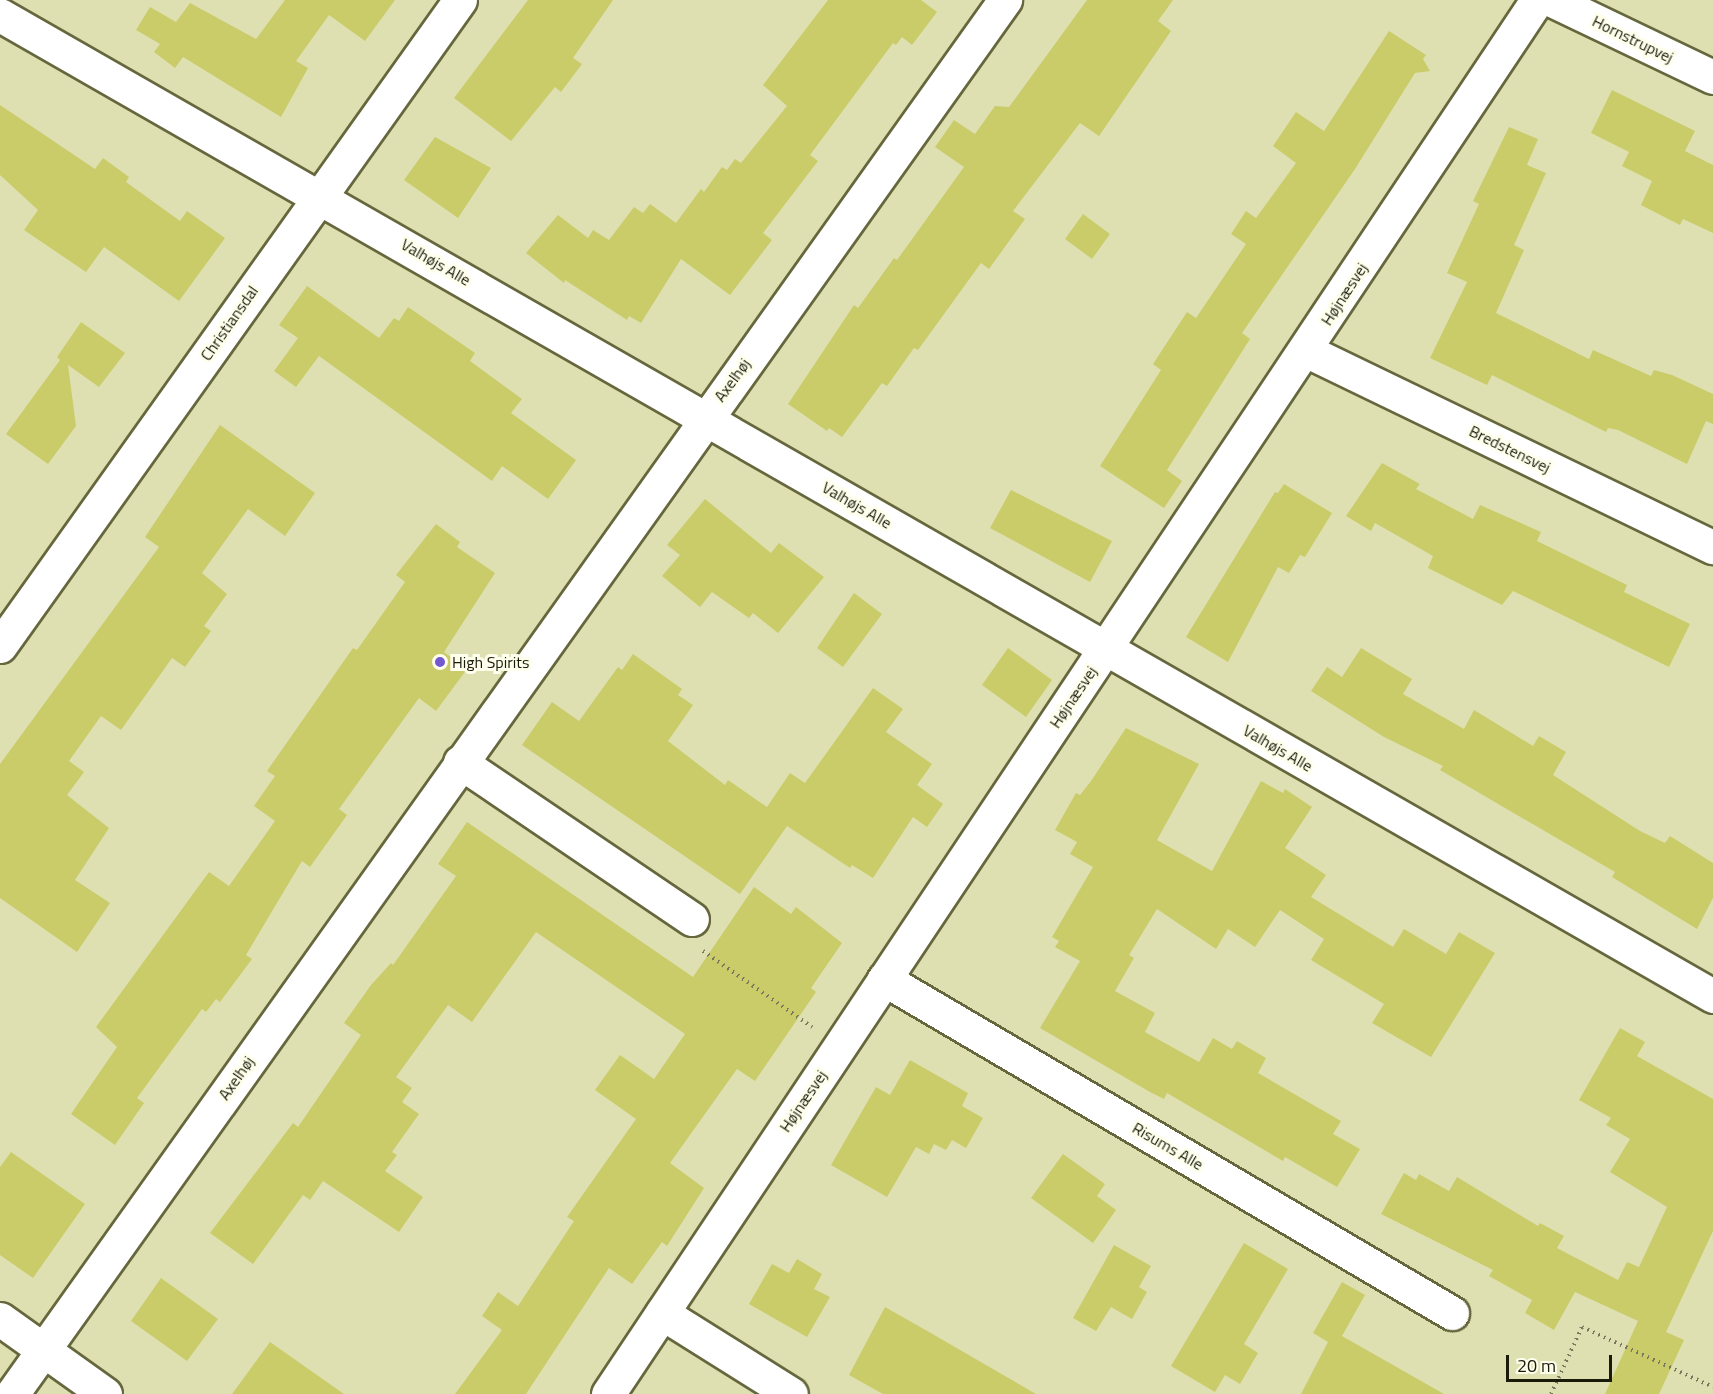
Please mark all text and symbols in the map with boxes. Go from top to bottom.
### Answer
street label: Hornstrupvej [1589,11,1677,67]
street label: Valhøjs Alle [398,234,474,290]
street label: Højnæsvej [1317,259,1371,329]
street label: Christiansdal [196,282,262,364]
street label: Axelhøj [710,355,754,405]
street label: Bredstensvej [1466,421,1554,477]
street label: Valhøjs Alle [819,477,895,533]
place label: High Spirits [452,652,529,672]
marker: High Spirits [433,655,447,669]
street label: Højnæsvej [1045,662,1101,732]
street label: Valhøjs Alle [1240,720,1316,776]
street label: Axelhøj [214,1052,258,1104]
street label: Højnæsvej [775,1066,831,1136]
street label: Risums Alle [1129,1118,1207,1174]
scale bar [1509,1343,1616,1381]
text: 20 m [1517,1352,1556,1379]

